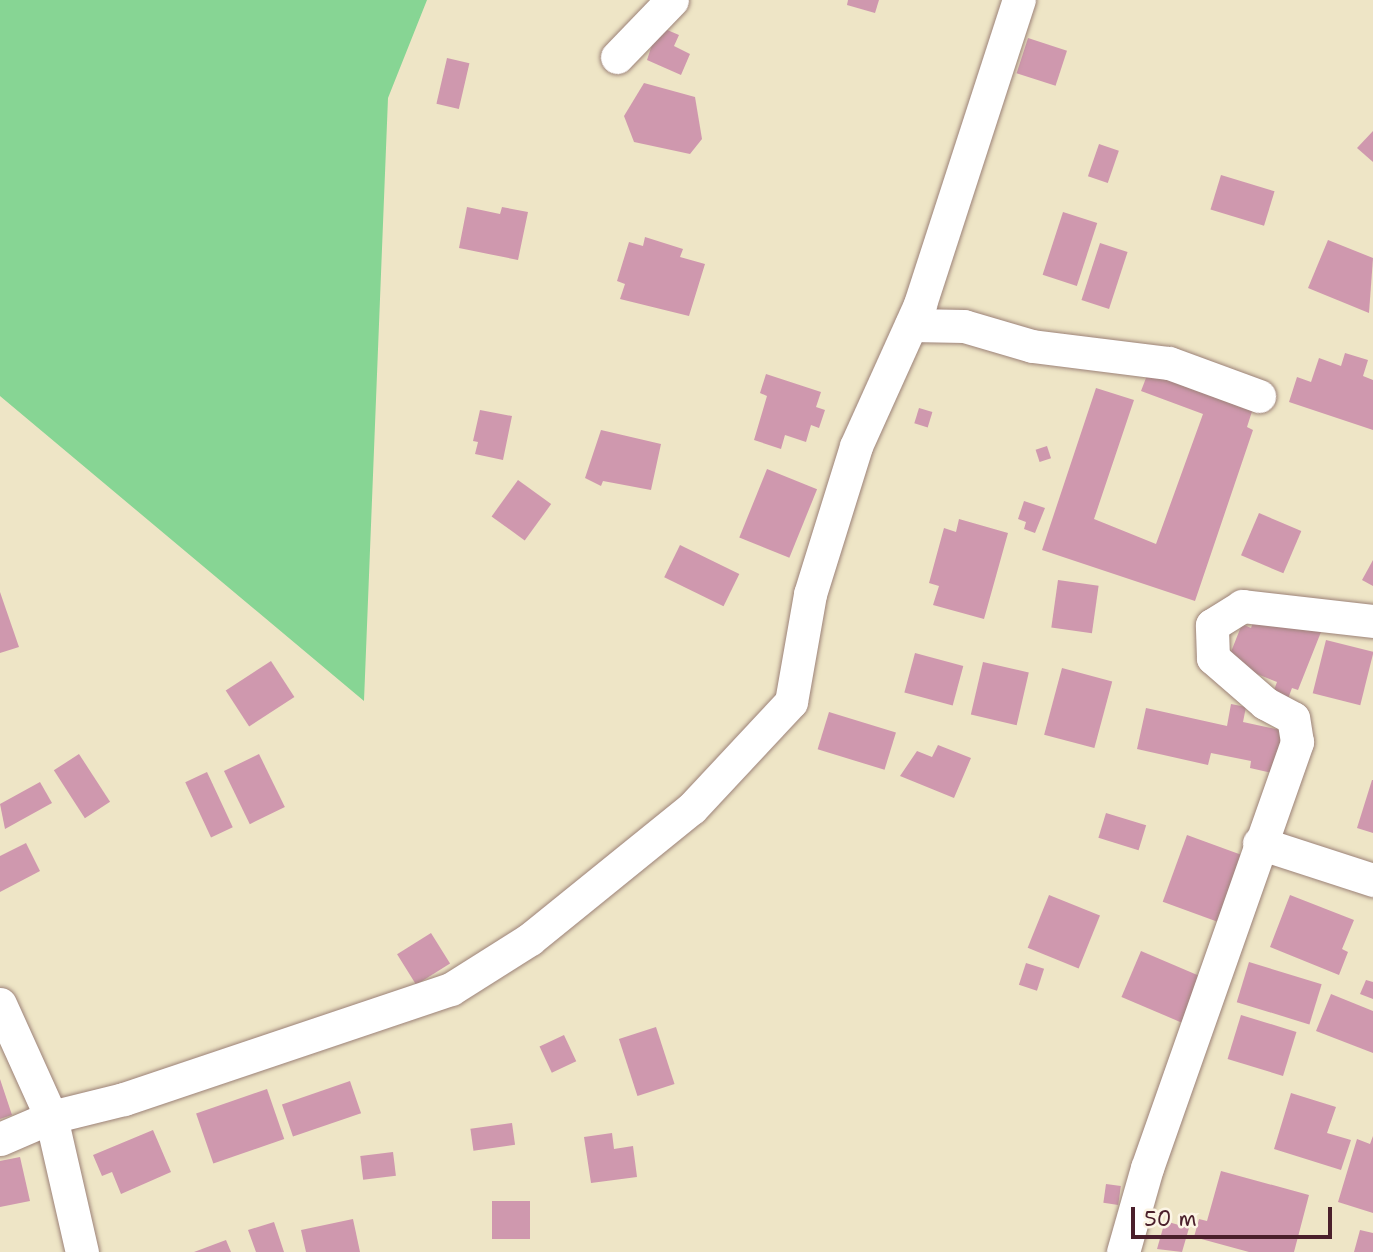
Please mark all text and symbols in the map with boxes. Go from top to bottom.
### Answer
scale bar [1135,1192,1336,1236]
text: 50 m [1144,1205,1197,1233]

